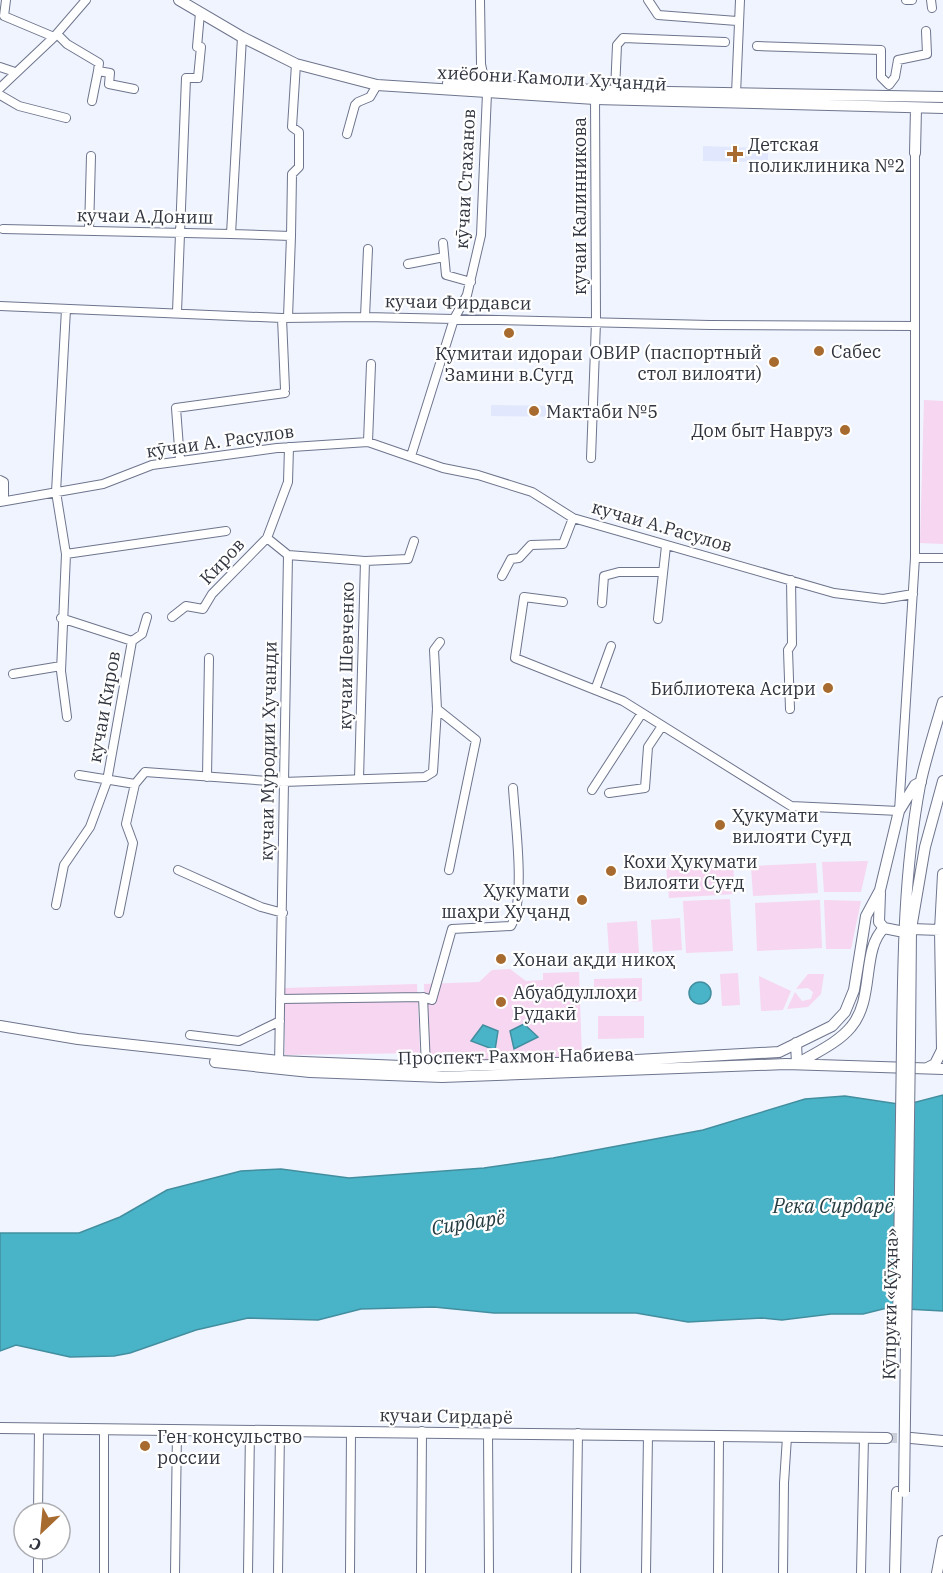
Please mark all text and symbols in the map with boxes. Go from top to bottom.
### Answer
street label: хиёбони Камоли Хуҷандӣ [437,60,667,96]
street label: кӯчаи Стаханов [450,108,480,250]
street label: кучаи Калинникова [568,117,591,295]
place label: Детская поликлиника №2 [748,133,905,177]
marker: Детская поликлиника №2 [726,145,744,163]
street label: кучаи А.Дониш [76,203,214,229]
street label: кучаи Фирдавси [384,289,532,315]
marker: Кумитаи идораи Замини в.Сугд [502,326,516,340]
place label: Сабес [831,340,881,363]
place label: ОВИР (паспортный стол вилояти) [590,341,762,385]
place label: Кумитаи идораи Замини в.Сугд [435,342,583,386]
marker: Сабес [812,344,826,358]
marker: ОВИР (паспортный стол вилояти) [767,355,781,369]
place label: Мактаби №5 [546,400,658,423]
marker: Мактаби №5 [527,404,541,418]
street label: кӯчаи А. Расулов [145,419,295,463]
place label: Дом быт Навруз [691,419,833,442]
marker: Дом быт Навруз [838,423,852,437]
street label: кучаи А.Расулов [589,495,735,557]
street label: Киров [195,533,249,589]
street label: кучаи Шевченко [333,582,359,730]
street label: кучаи Муродии Хучанди [255,641,281,861]
street label: кучаи Киров [83,649,125,765]
place label: Библиотека Асири [650,677,816,700]
marker: Библиотека Асири [821,681,835,695]
place label: Ҳукумати вилояти Суғд [732,804,852,848]
marker: Ҳукумати вилояти Суғд [713,818,727,832]
place label: Кохи Ҳукумати Вилояти Суғд [623,850,758,894]
marker: Кохи Ҳукумати Вилояти Суғд [604,864,618,878]
place label: Ҳукумати шаҳри Хуҷанд [441,879,570,923]
marker: Ҳукумати шаҳри Хуҷанд [575,893,589,907]
place label: Хонаи ақди никоҳ [513,948,676,971]
marker: Хонаи ақди никоҳ [494,952,508,966]
place label: Абуабдуллоҳи Рудакӣ [513,981,637,1025]
marker: Абуабдуллоҳи Рудакӣ [494,995,508,1009]
street label: Проспект Рахмон Набиева [398,1042,635,1070]
water label: Река Сирдарё [772,1192,894,1219]
water label: Сирдарё [429,1203,508,1241]
street label: Кӯпруки «Кӯҳна» [877,1228,903,1380]
street label: кучаи Сирдарё [379,1403,513,1429]
place label: Ген консульство россии [157,1425,302,1469]
marker: Ген консульство россии [138,1439,152,1453]
north arrow [12,1501,72,1561]
text: С [26,1533,45,1556]

